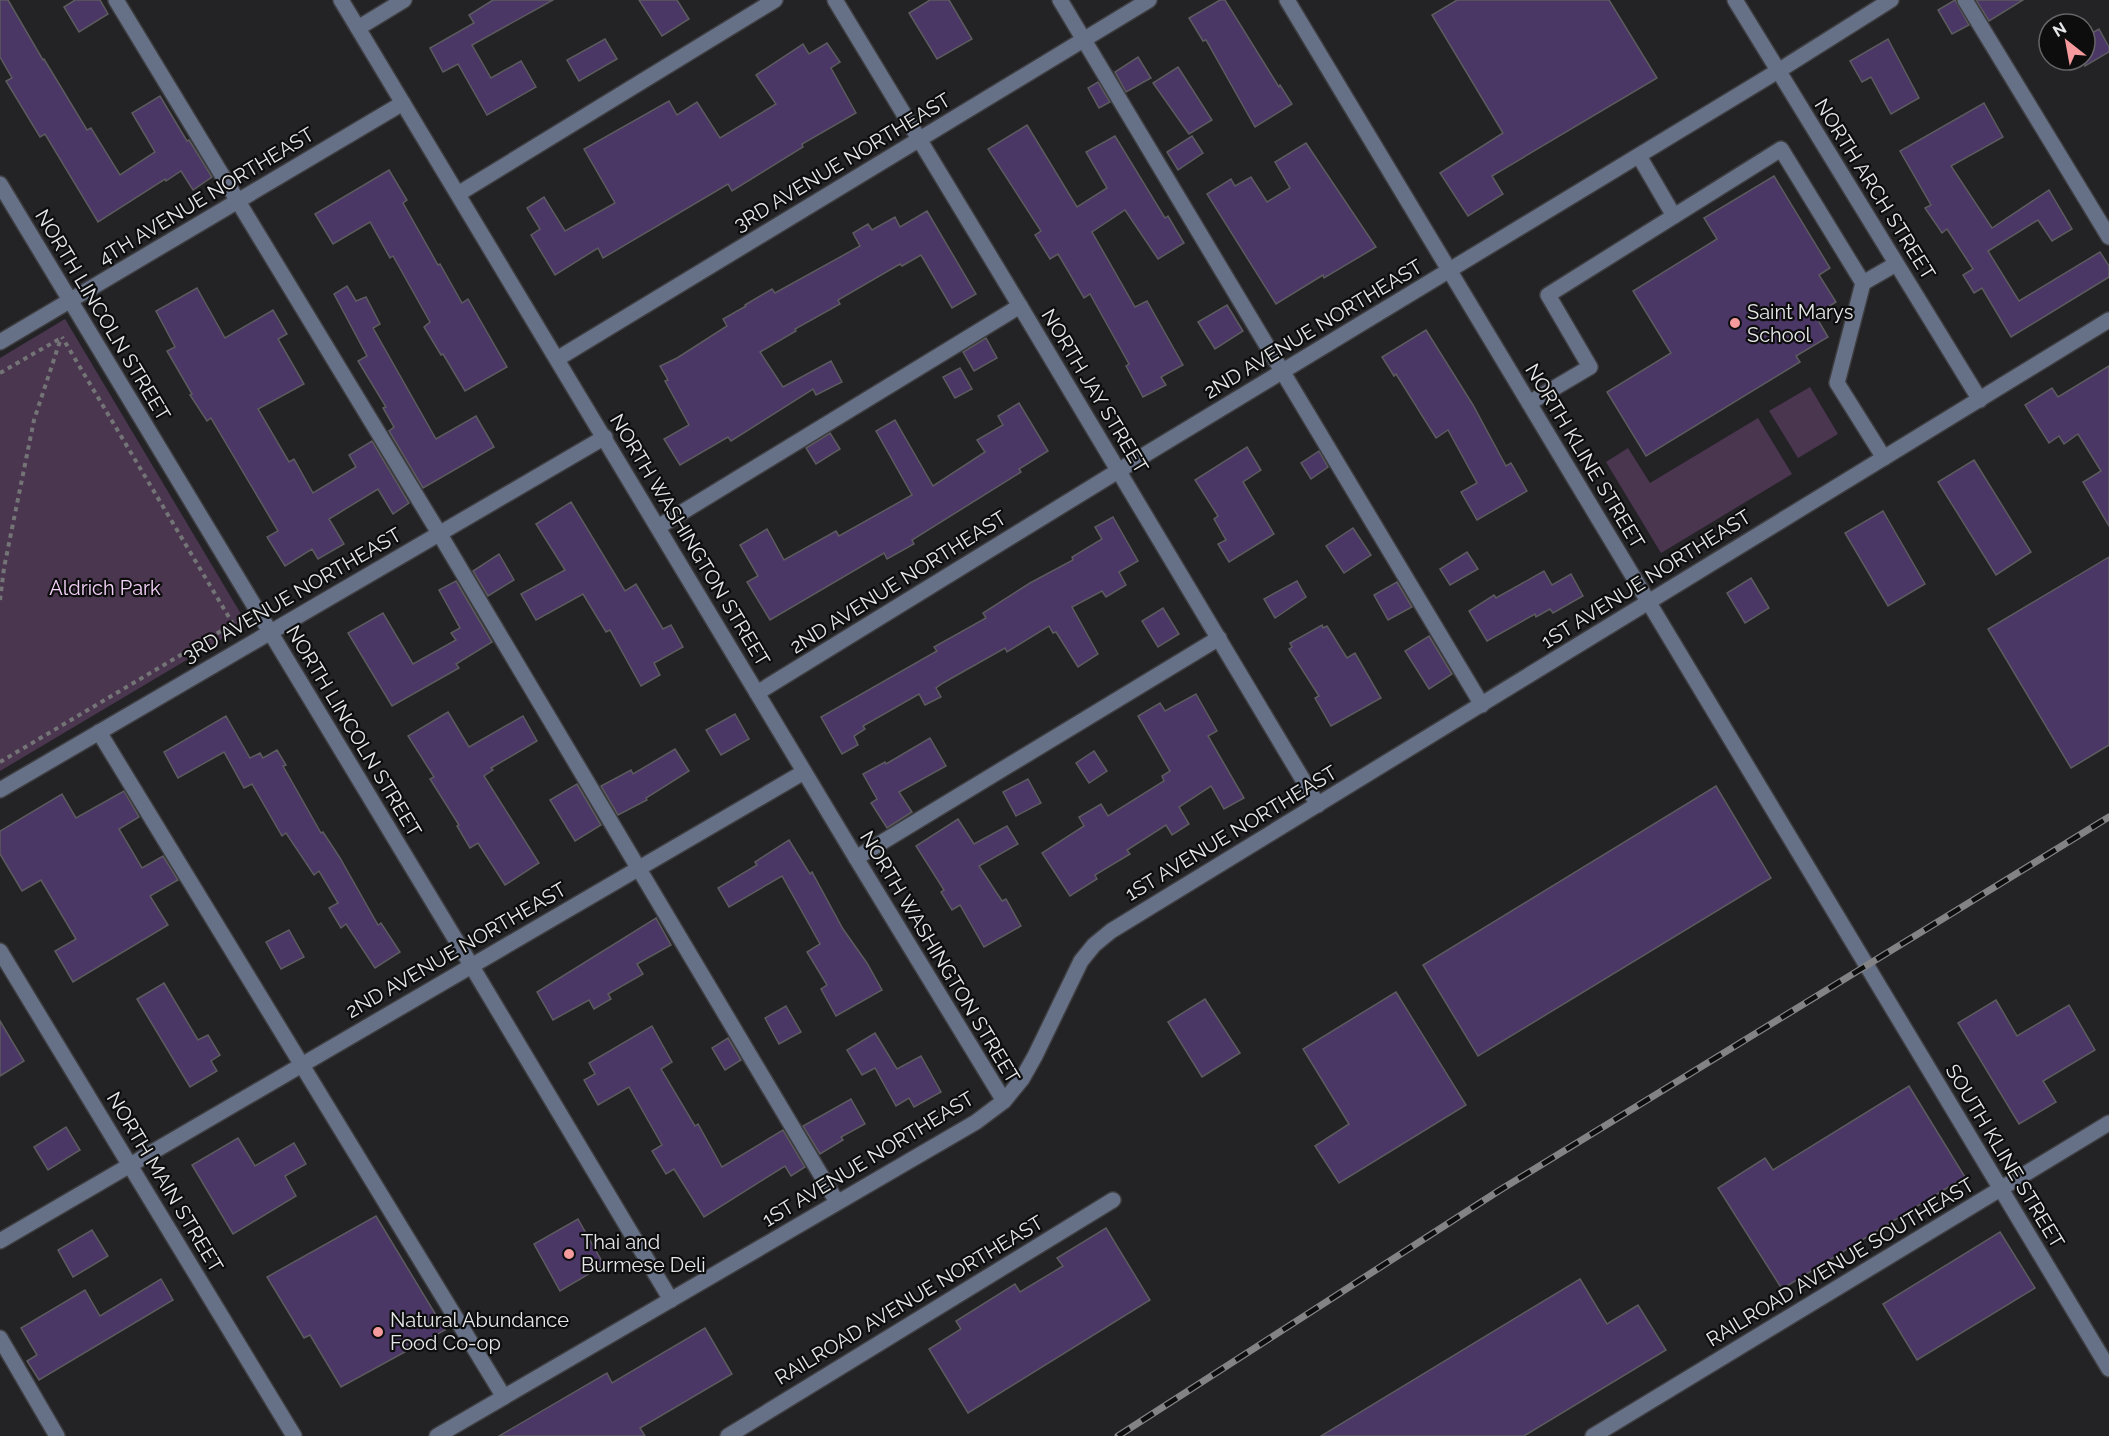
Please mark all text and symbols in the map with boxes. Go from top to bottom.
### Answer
north arrow [2037,12,2097,72]
text: N [2049,18,2070,41]
street label: 3RD AVENUE NORTHEAST [729,88,955,236]
street label: NORTH ARCH STREET [1809,94,1941,284]
street label: 4TH AVENUE NORTHEAST [94,122,318,270]
street label: NORTH LINCOLN STREET [30,205,176,425]
street label: 2ND AVENUE NORTHEAST [1199,254,1427,404]
place label: Saint Marys School [1747,300,1853,347]
street label: NORTH JAY STREET [1036,304,1154,478]
marker: Saint Marys School [1728,316,1742,330]
street label: NORTH KLINE STREET [1520,359,1650,553]
street label: NORTH WASHINGTON STREET [605,409,775,671]
street label: 1ST AVENUE NORTHEAST [1537,504,1755,654]
street label: 2ND AVENUE NORTHEAST [785,505,1011,659]
street label: 3RD AVENUE NORTHEAST [178,522,406,668]
park label: Aldrich Park [49,576,161,600]
street label: NORTH LINCOLN STREET [281,621,427,841]
street label: 1ST AVENUE NORTHEAST [1121,760,1341,906]
street label: NORTH WASHINGTON STREET [855,826,1025,1088]
street label: 2ND AVENUE NORTHEAST [341,877,571,1023]
street label: SOUTH KLINE STREET [1941,1060,2069,1252]
street label: 1ST AVENUE NORTHEAST [758,1086,978,1232]
street label: NORTH MAIN STREET [102,1088,228,1276]
street label: RAILROAD AVENUE SOUTHEAST [1702,1172,1978,1352]
street label: RAILROAD AVENUE NORTHEAST [770,1210,1048,1390]
place label: Thai and Burmese Deli [581,1230,706,1277]
marker: Thai and Burmese Deli [562,1247,576,1261]
place label: Natural Abundance Food Co-op [390,1308,569,1355]
marker: Natural Abundance Food Co-op [371,1325,385,1339]

